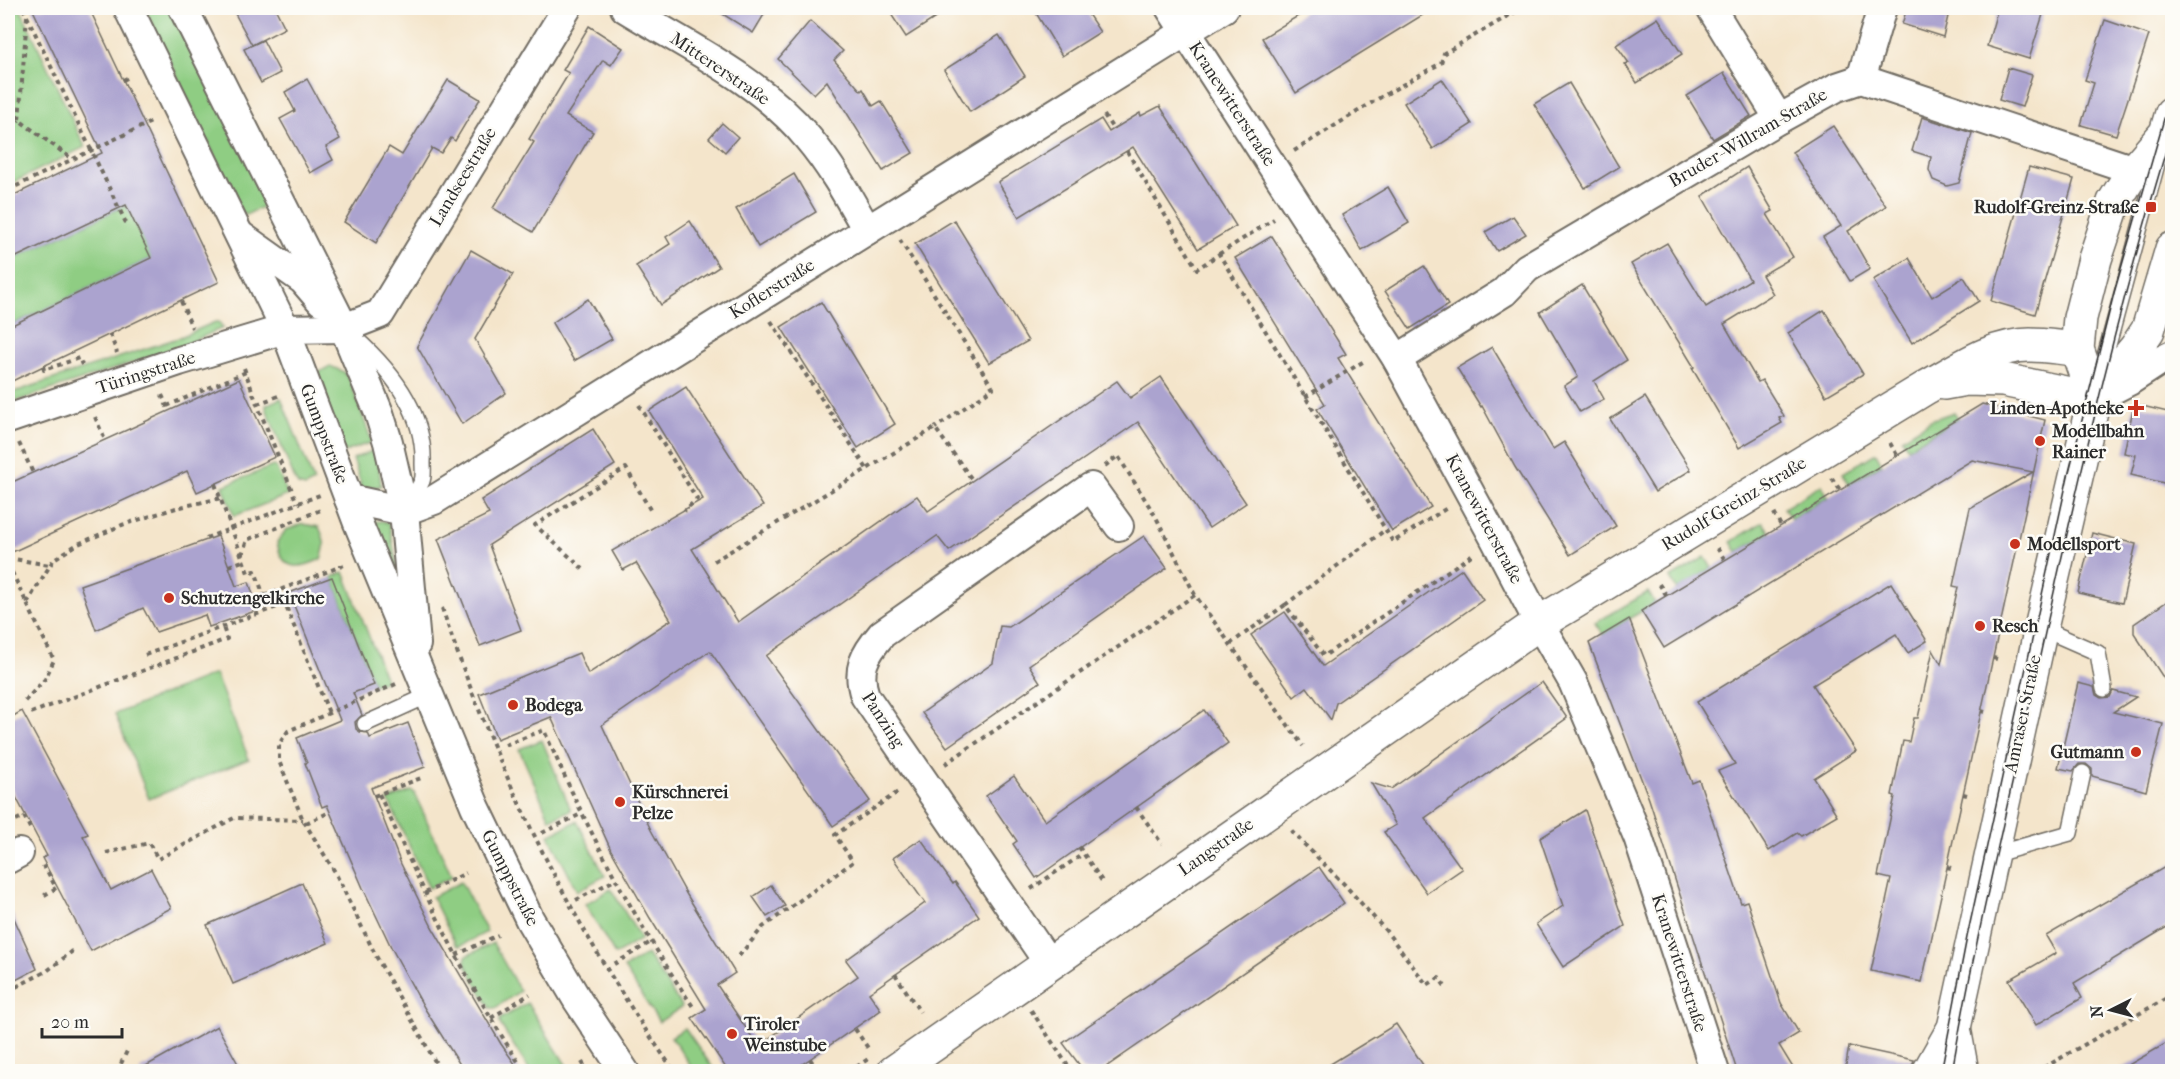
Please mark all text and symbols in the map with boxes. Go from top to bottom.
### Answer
street label: Mittererstraße [666,28,774,110]
street label: Kranewitterstraße [1184,38,1280,170]
street label: Bruder-Willram-Straße [1665,84,1831,192]
street label: Landseestraße [425,124,501,230]
place label: Rudolf-Greinz-Straße [1974,197,2139,218]
marker: Rudolf-Greinz-Straße [2144,200,2158,214]
street label: Koflerstraße [725,254,819,323]
street label: Türingstraße [94,347,198,399]
street label: Gumppstraße [295,381,353,487]
place label: Linden-Apotheke [1990,398,2124,419]
marker: Linden-Apotheke [2129,401,2143,415]
place label: Modellbahn Rainer [2051,421,2145,463]
marker: Modellbahn Rainer [2033,434,2047,448]
street label: Kranewitterstraße [1441,450,1527,588]
street label: Rudolf-Greinz-Straße [1658,452,1810,556]
place label: Modellsport [2026,534,2121,555]
marker: Modellsport [2008,537,2022,551]
place label: Schutzengelkirche [181,588,324,609]
marker: Schutzengelkirche [162,591,176,605]
place label: Resch [1992,616,2039,637]
marker: Resch [1973,619,1987,633]
street label: Amraser Straße [2000,653,2046,776]
street label: Panzing [857,688,909,752]
place label: Bodega [525,695,583,716]
marker: Bodega [506,698,520,712]
place label: Gutmann [2051,742,2125,763]
marker: Gutmann [2129,745,2143,759]
place label: Kürschnerei Pelze [632,782,729,824]
marker: Kürschnerei Pelze [613,795,627,809]
street label: Langstraße [1174,813,1258,881]
street label: Gumppstraße [477,826,543,930]
street label: Kranewitterstraße [1647,891,1711,1035]
north arrow [2081,980,2141,1040]
scale bar [42,1001,122,1039]
text: N [2086,1004,2107,1019]
text: 20 m [51,1012,89,1033]
place label: Tiroler Weinstube [743,1014,827,1056]
marker: Tiroler Weinstube [725,1027,739,1041]

